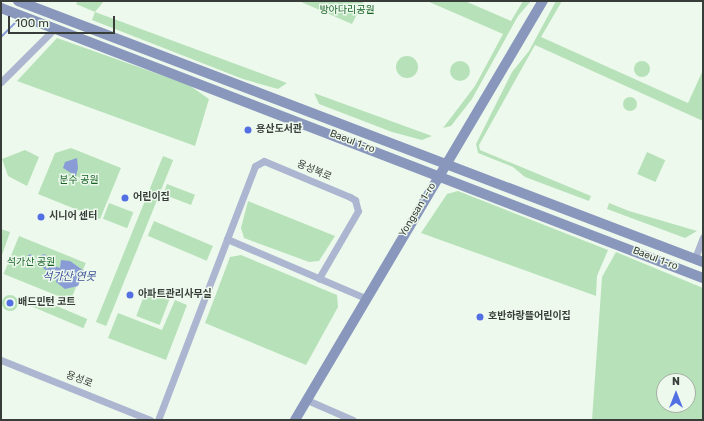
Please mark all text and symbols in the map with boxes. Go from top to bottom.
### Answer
park label: 방아다리공원 [319,5,375,17]
scale bar [10,8,117,34]
text: 100 m [15,16,49,30]
place label: 용산도서관 [256,124,302,136]
marker: 용산도서관 [243,125,253,135]
street label: Baeul 1-ro [328,128,376,156]
street label: 용성북로 [295,158,333,184]
park label: 분수 공원 [59,175,99,187]
street label: Yongsan 1-ro [397,181,439,239]
place label: 어린이집 [133,192,170,204]
marker: 어린이집 [120,193,130,203]
place label: 시니어 센터 [49,211,97,223]
marker: 시니어 센터 [36,212,46,222]
street label: Baeul 1-ro [631,245,679,273]
park label: 석가산 공원 [7,257,55,269]
water label: 석가산 연못 [42,270,96,284]
place label: 아파트관리사무실 [138,289,212,301]
marker: 아파트관리사무실 [125,290,135,300]
place label: 배드민턴 코트 [18,297,75,309]
marker: 배드민턴 코트 [5,298,15,308]
place label: 호반하랑뜰어린이집 [488,311,571,323]
marker: 호반하랑뜰어린이집 [475,312,485,322]
street label: 용성로 [64,369,94,391]
north arrow [656,373,696,413]
text: N [672,375,680,388]

